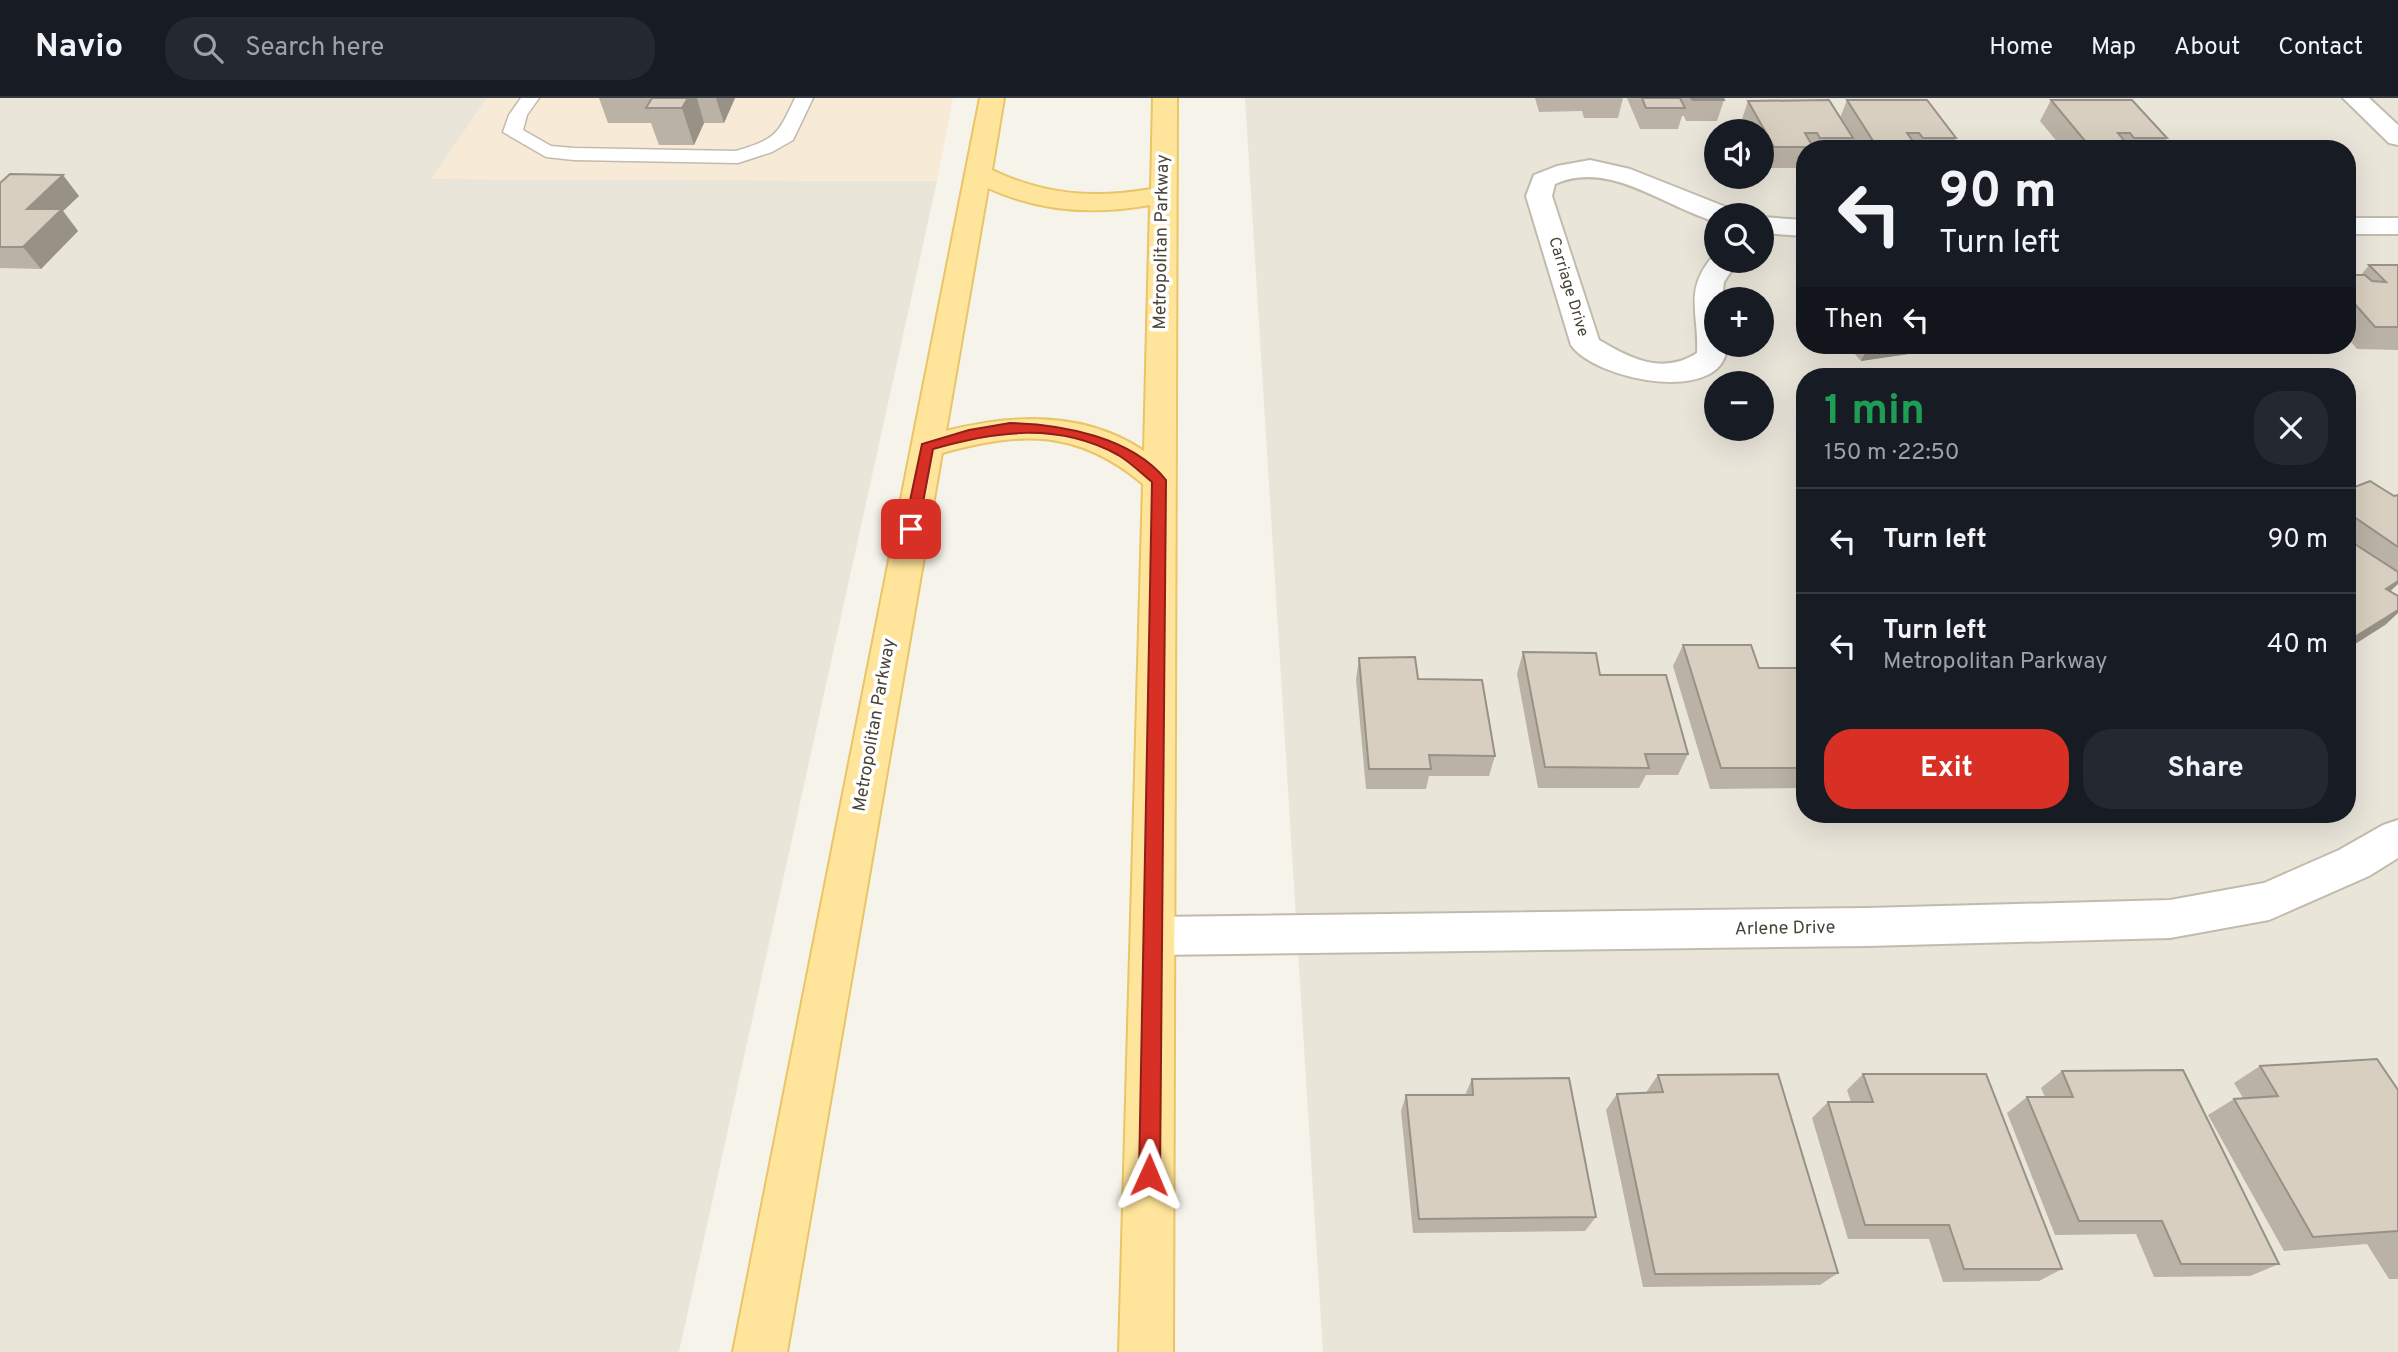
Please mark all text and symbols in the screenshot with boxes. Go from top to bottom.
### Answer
search box [165,17,655,80]
text: Navio [35,27,123,69]
icon: search [189,29,227,67]
text: Search here [245,32,384,65]
text: Home [1989,33,2053,63]
text: Map [2091,33,2136,63]
text: About [2174,33,2240,63]
text: Contact [2278,33,2363,63]
map controls [1704,119,1774,441]
button: sound [1704,119,1774,189]
street label: Metropolitan Parkway [1149,154,1175,330]
text: 90 m [1939,163,2057,225]
icon: left [1824,168,1915,259]
button: search [1704,203,1774,273]
text: Turn left [1939,224,2060,264]
street label: Carriage Drive [1543,235,1593,339]
button: + [1704,287,1774,357]
icon: left [1897,301,1935,339]
text: Then [1824,304,1883,337]
button: − [1704,371,1774,441]
text: 1 min [1824,386,1925,439]
button: close [2254,391,2328,465]
text: 150 m · 22:50 [1824,439,1960,468]
pin [881,499,941,559]
icon: arrive [892,510,930,548]
icon: left [1824,522,1862,560]
text: Turn left [1883,524,1987,557]
text: 90 m [2268,524,2328,557]
text: Turn left [1883,615,1987,648]
icon: left [1824,627,1862,665]
text: 40 m [2267,629,2328,662]
street label: Metropolitan Parkway [848,637,902,813]
text: Metropolitan Parkway [1883,648,2107,677]
button: Exit [1824,729,2069,809]
button: Share [2083,729,2328,809]
street label: Arlene Drive [1734,917,1836,941]
position arrow [1112,1138,1186,1212]

